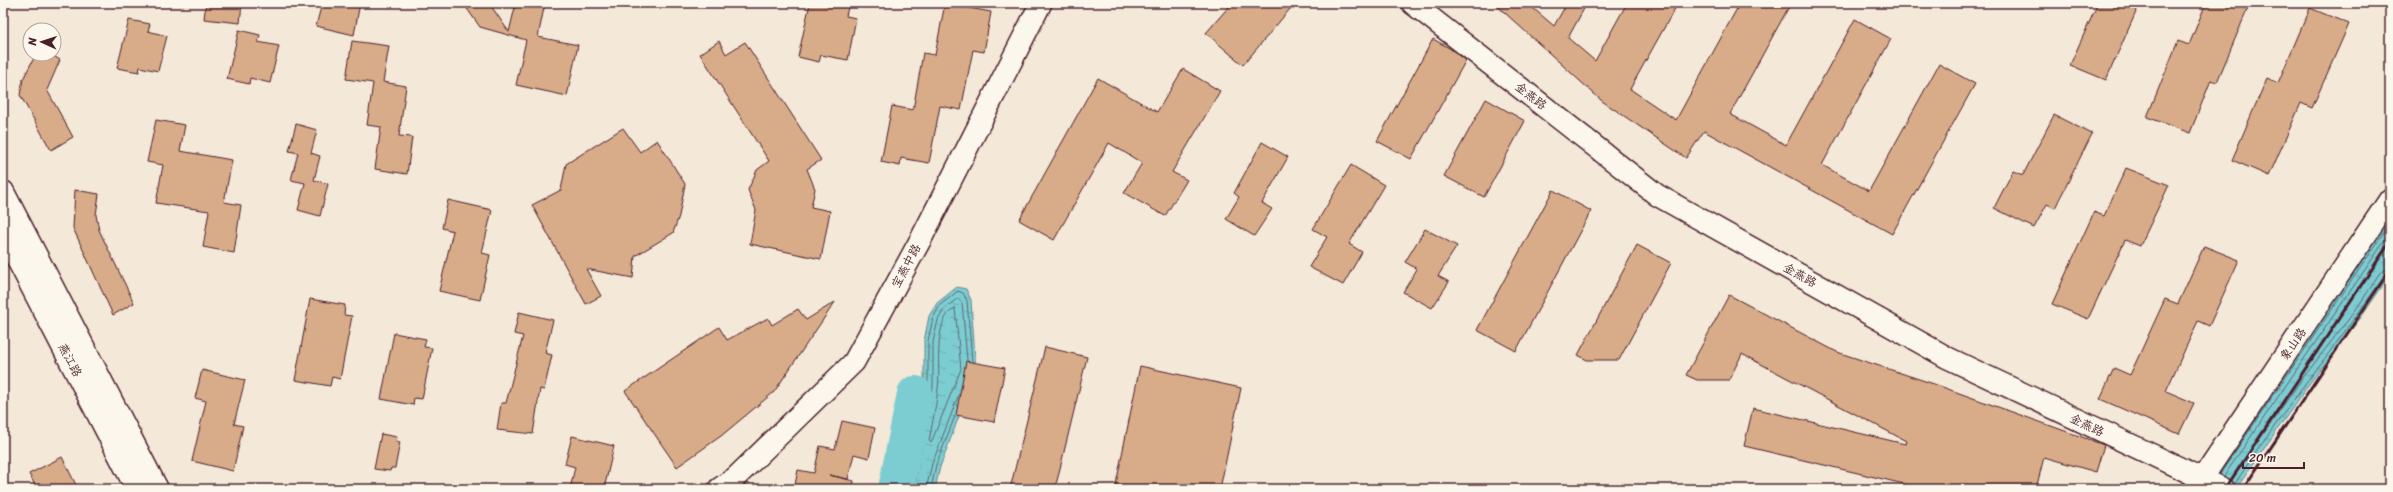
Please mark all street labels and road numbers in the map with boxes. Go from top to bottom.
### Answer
street label: 金燕路 [1510,76,1552,116]
street label: 宝燕中路 [885,240,927,292]
street label: 金燕路 [1779,257,1821,293]
street label: 象山路 [2274,323,2312,365]
street label: 燕江路 [52,339,88,381]
street label: 金燕路 [2066,407,2108,443]

